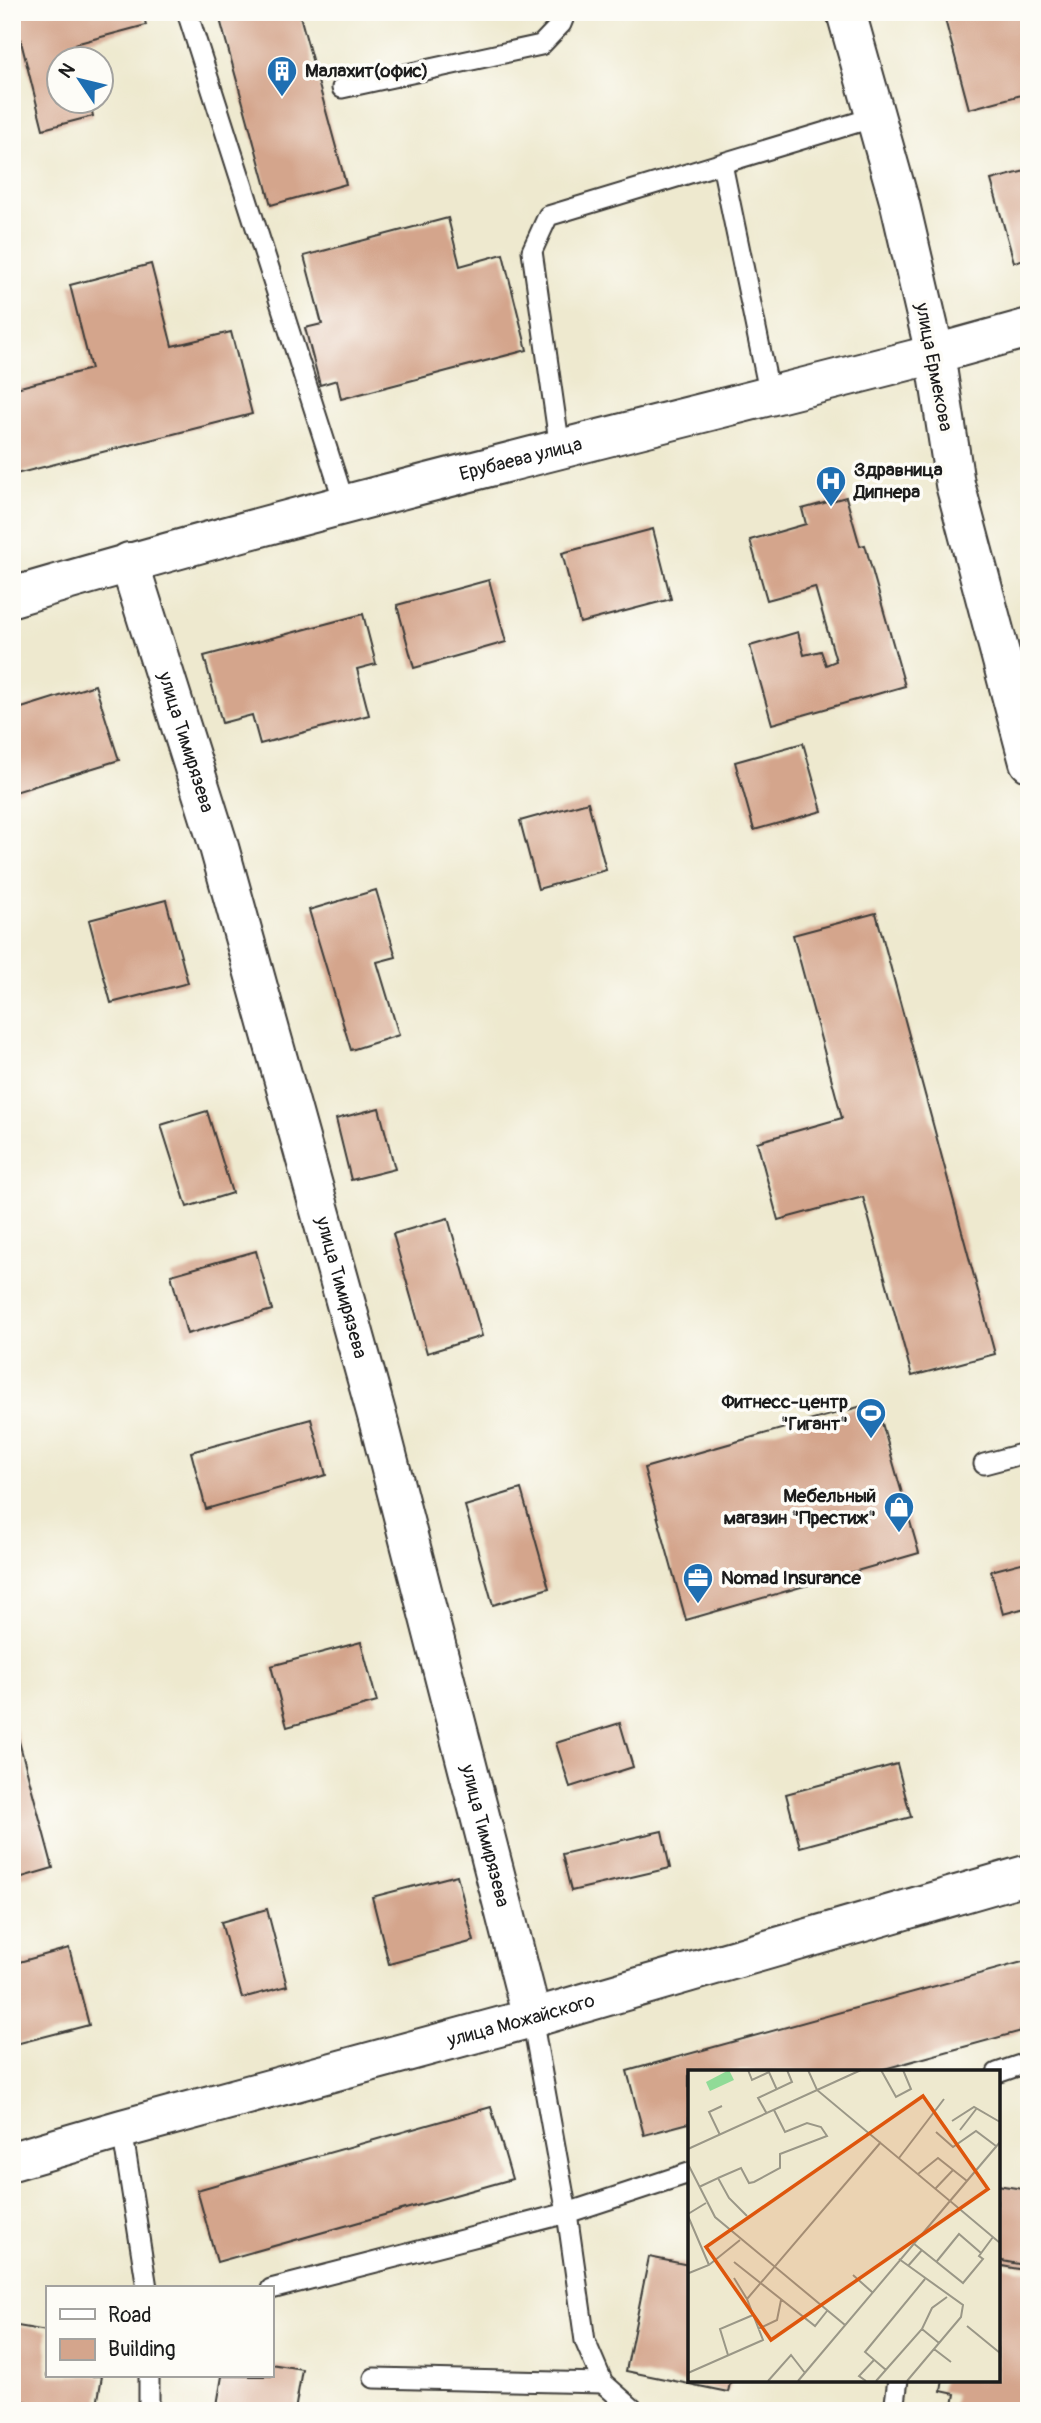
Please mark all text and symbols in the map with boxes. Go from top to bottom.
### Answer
north arrow [46,46,116,116]
building icon: Малахит(офис) [265,54,299,98]
text: N [53,59,80,83]
place label: Малахит(офис) [305,59,428,83]
street label: улица Ермекова [910,300,958,433]
street label: Ерубаева улица [457,432,585,486]
place label: Здравница Дипнера [853,458,943,504]
hospital icon: Здравница Дипнера [814,464,848,508]
street label: улица Тимирязева [152,668,219,816]
street label: улица Тимирязева [310,1213,373,1361]
place label: Фитнесс-центр "Гигант" [721,1390,848,1436]
sports icon: Фитнесс-центр "Гигант" [854,1396,888,1440]
place label: Мебельный магазин "Престиж" [724,1484,876,1530]
shop icon: Мебельный магазин "Престиж" [882,1490,916,1534]
office icon: Nomad Insurance [681,1561,715,1605]
place label: Nomad Insurance [721,1566,861,1590]
street label: улица Тимирязева [455,1761,515,1910]
street label: улица Можайского [444,1988,597,2053]
inset map [688,2070,999,2381]
legend [46,2286,273,2378]
text: Road [108,2302,152,2329]
text: Building [108,2336,175,2363]

